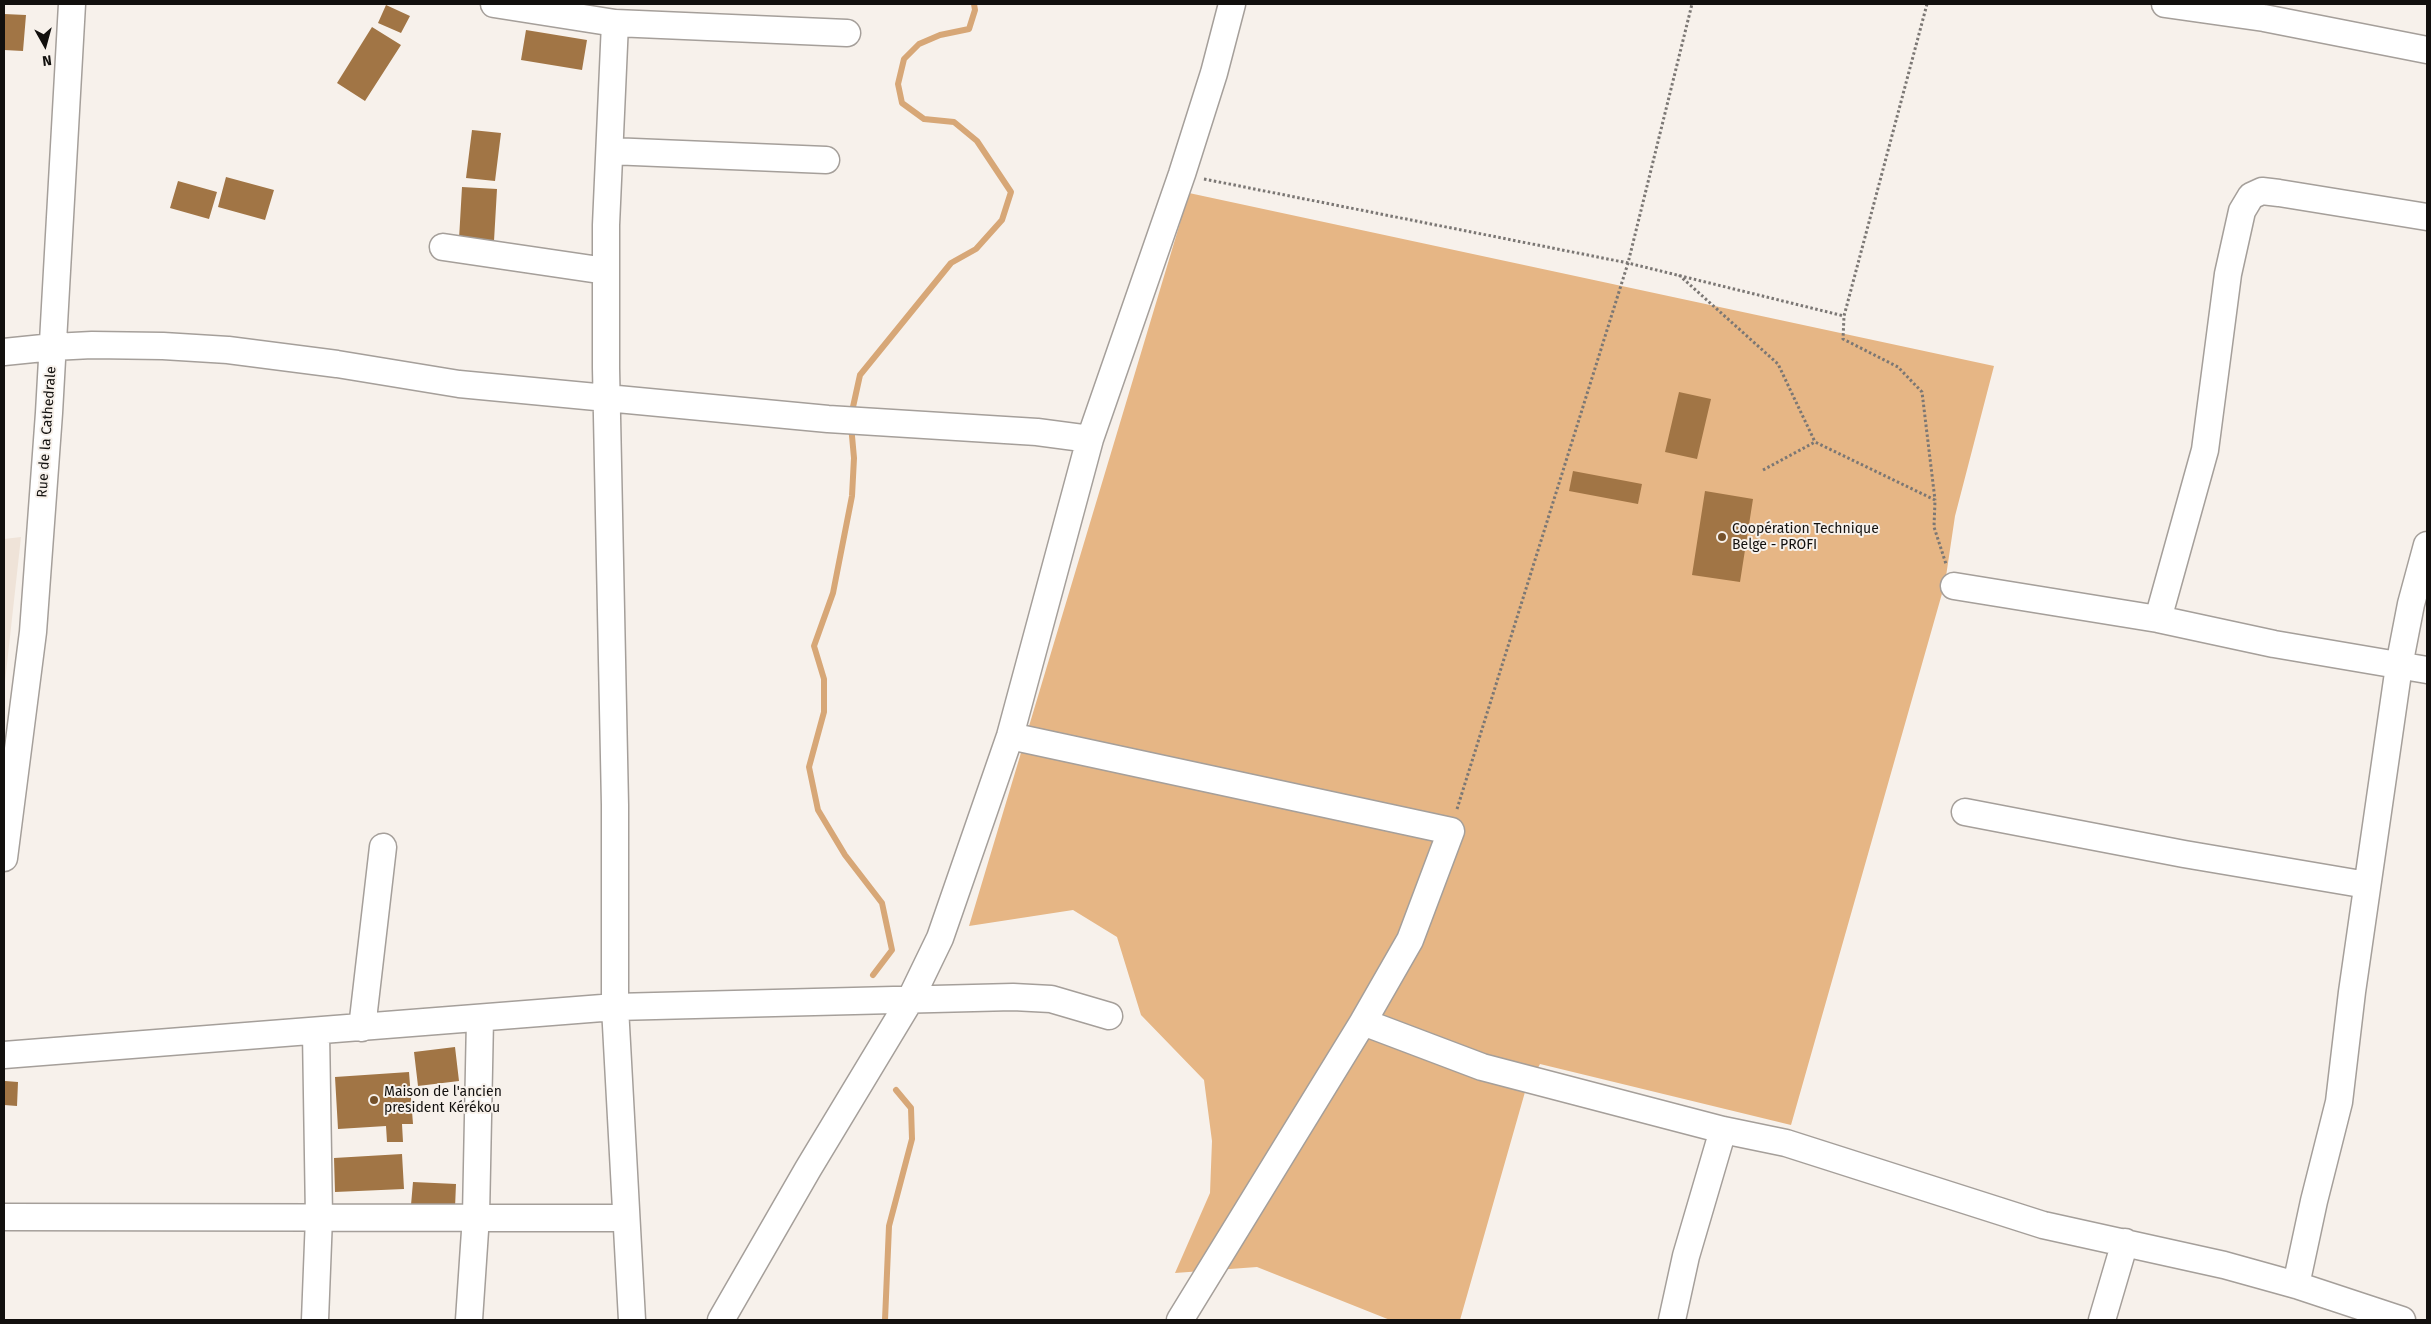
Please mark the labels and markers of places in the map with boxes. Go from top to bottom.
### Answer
place label: Coopération Technique Belge - PROFI [1732,521,1879,554]
marker: Coopération Technique Belge - PROFI [1716,531,1728,543]
place label: Maison de l'ancien president Kérékou [384,1084,502,1116]
marker: Maison de l'ancien president Kérékou [368,1094,380,1106]

